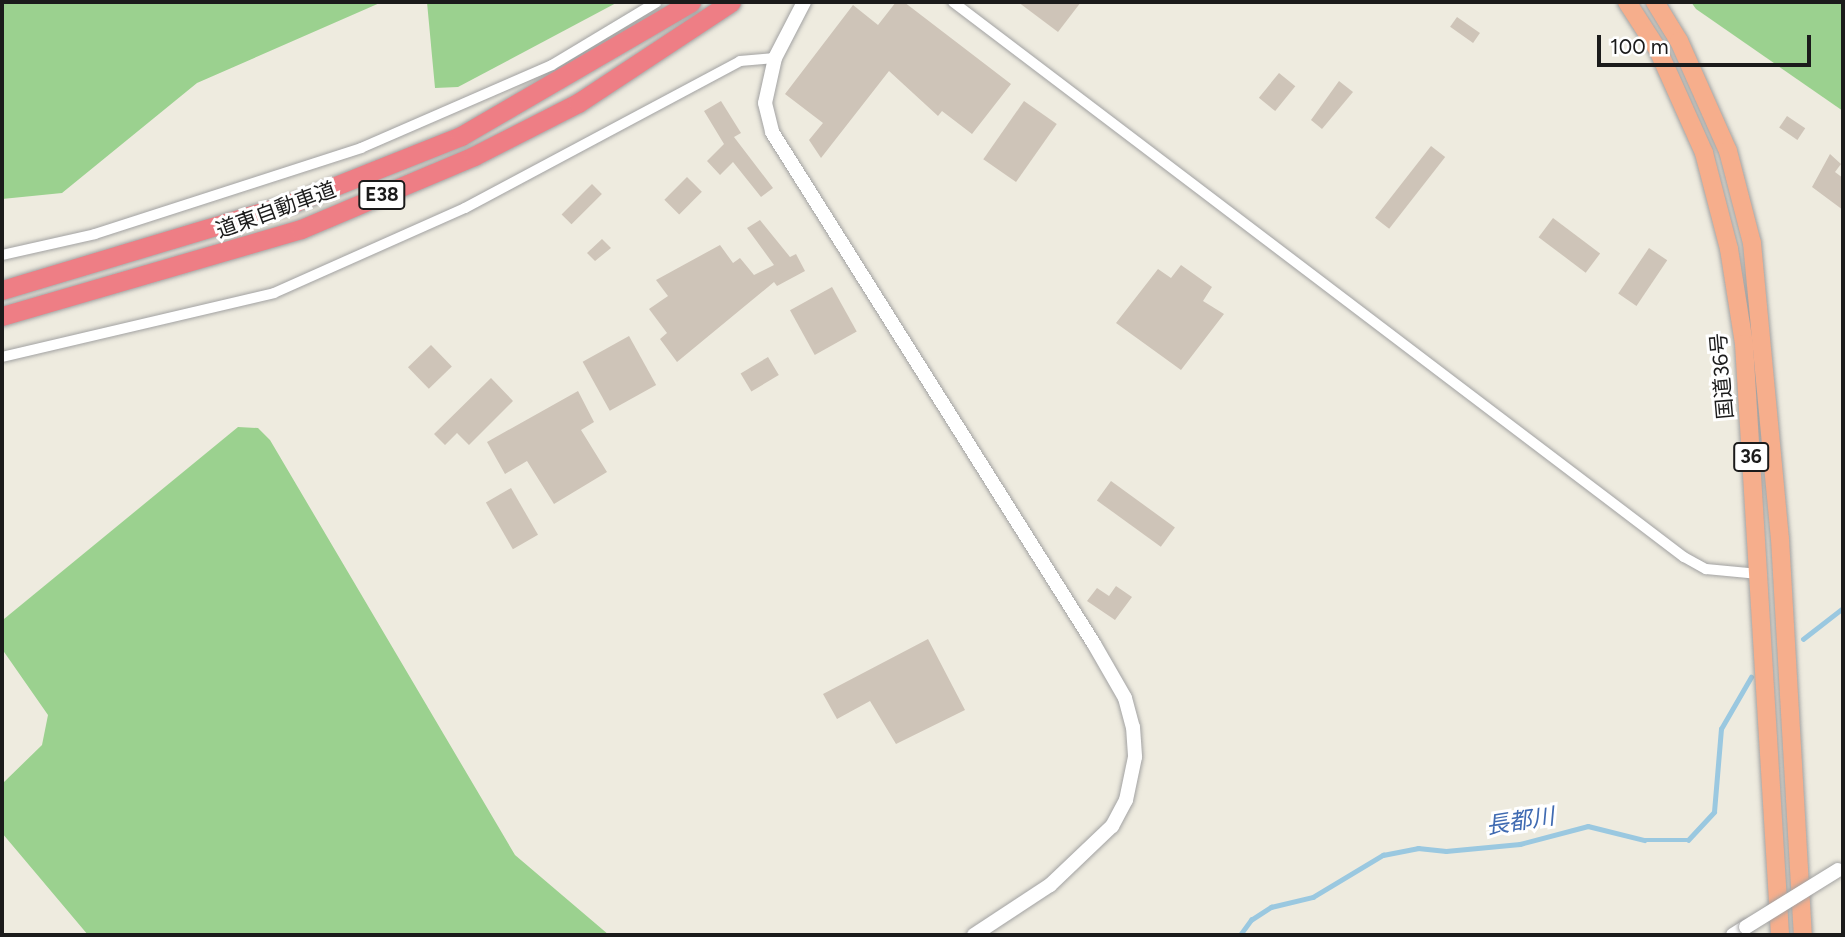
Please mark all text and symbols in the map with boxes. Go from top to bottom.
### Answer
scale bar [1600,21,1814,65]
text: 100 m [1610,34,1669,59]
street label: 道東自動車道 [212,177,340,243]
road number: E38 [358,180,406,210]
street label: 国道36号 [1706,332,1738,420]
road number: 36 [1732,442,1770,472]
water label: 長都川 [1484,802,1556,840]

